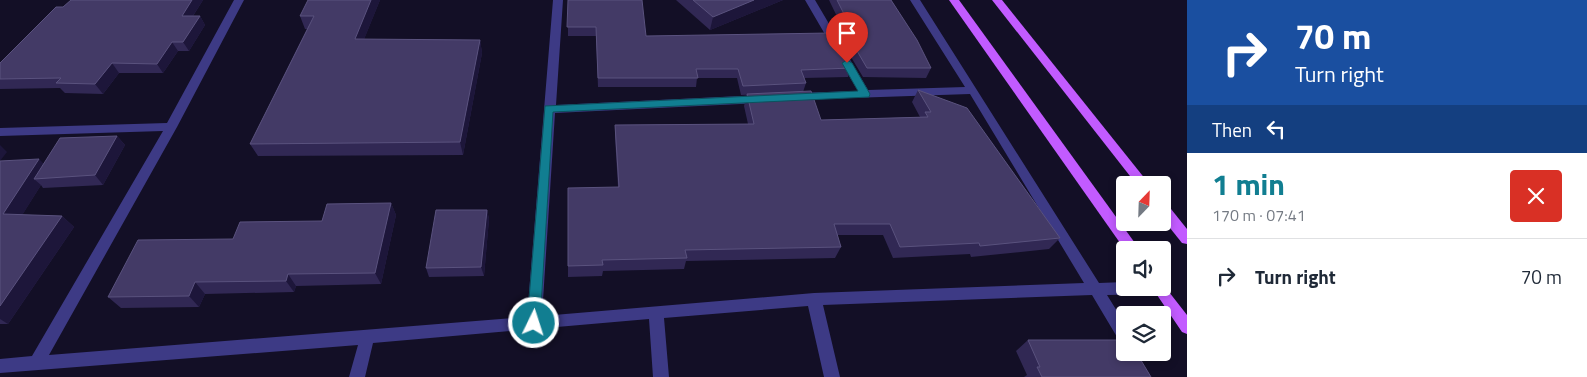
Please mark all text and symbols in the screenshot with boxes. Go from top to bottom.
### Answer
text: 70 m [1295,9,1371,63]
pin [826,12,868,63]
icon: arrive [833,19,861,47]
icon: right [1212,20,1277,85]
text: Turn right [1295,57,1384,91]
text: Then [1212,115,1252,144]
icon: left [1262,115,1290,143]
text: 1 min [1212,161,1285,207]
button: close [1510,170,1562,222]
north arrow [1116,176,1171,231]
map controls [1116,176,1171,361]
text: 170 m · 07:41 [1212,203,1306,227]
button: sound [1116,241,1171,296]
icon: right [1212,262,1240,290]
text: Turn right [1255,262,1336,291]
text: 70 m [1521,262,1562,291]
position arrow [507,296,559,348]
button: layers [1116,306,1171,361]

